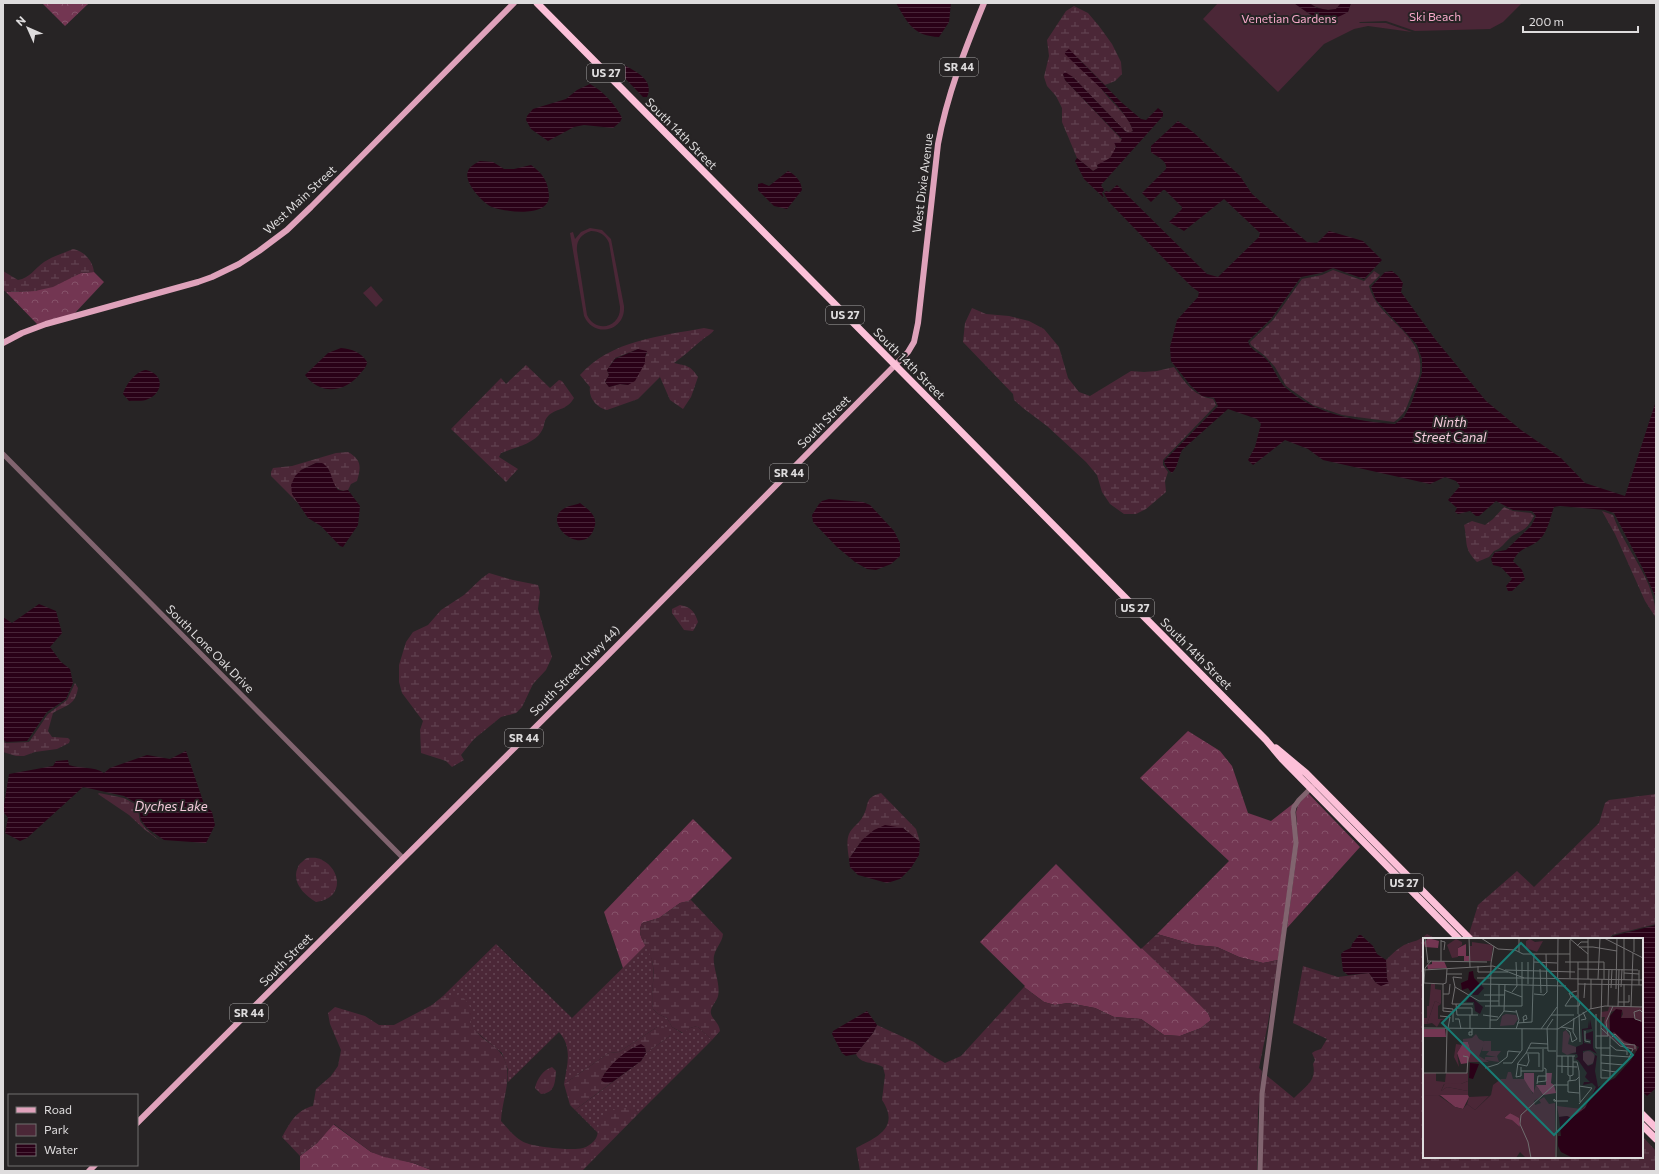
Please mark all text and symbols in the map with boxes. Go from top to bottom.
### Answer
north arrow [8,8,48,48]
scale bar [1523,8,1638,34]
park label: Ski Beach [1409,9,1461,23]
park label: Venetian Gardens [1241,11,1337,25]
text: N [13,13,28,28]
text: 200 m [1529,14,1564,28]
road number: SR 44 [940,58,978,76]
road number: US 27 [587,64,625,82]
street label: South 14th Street [643,95,720,172]
street label: West Dixie Avenue [909,132,935,234]
street label: West Main Street [260,162,339,237]
road number: US 27 [826,306,864,324]
street label: South 14th Street [871,325,948,402]
street label: South Street [794,392,853,451]
water label: Ninth Street Canal [1414,414,1487,445]
road number: SR 44 [770,464,808,482]
road number: US 27 [1116,599,1154,617]
street label: South Lone Oak Drive [164,601,258,695]
street label: South 14th Street [1158,615,1235,692]
street label: South Street (Hwy 44) [526,622,622,718]
road number: SR 44 [505,729,543,747]
water label: Dyches Lake [134,798,208,814]
road number: US 27 [1385,874,1423,892]
street label: South Street [256,930,315,989]
inset map [1423,938,1643,1158]
road number: SR 44 [230,1004,268,1022]
legend [8,1094,138,1166]
text: Road [44,1102,72,1116]
text: Park [44,1122,70,1136]
text: Water [44,1142,78,1156]

